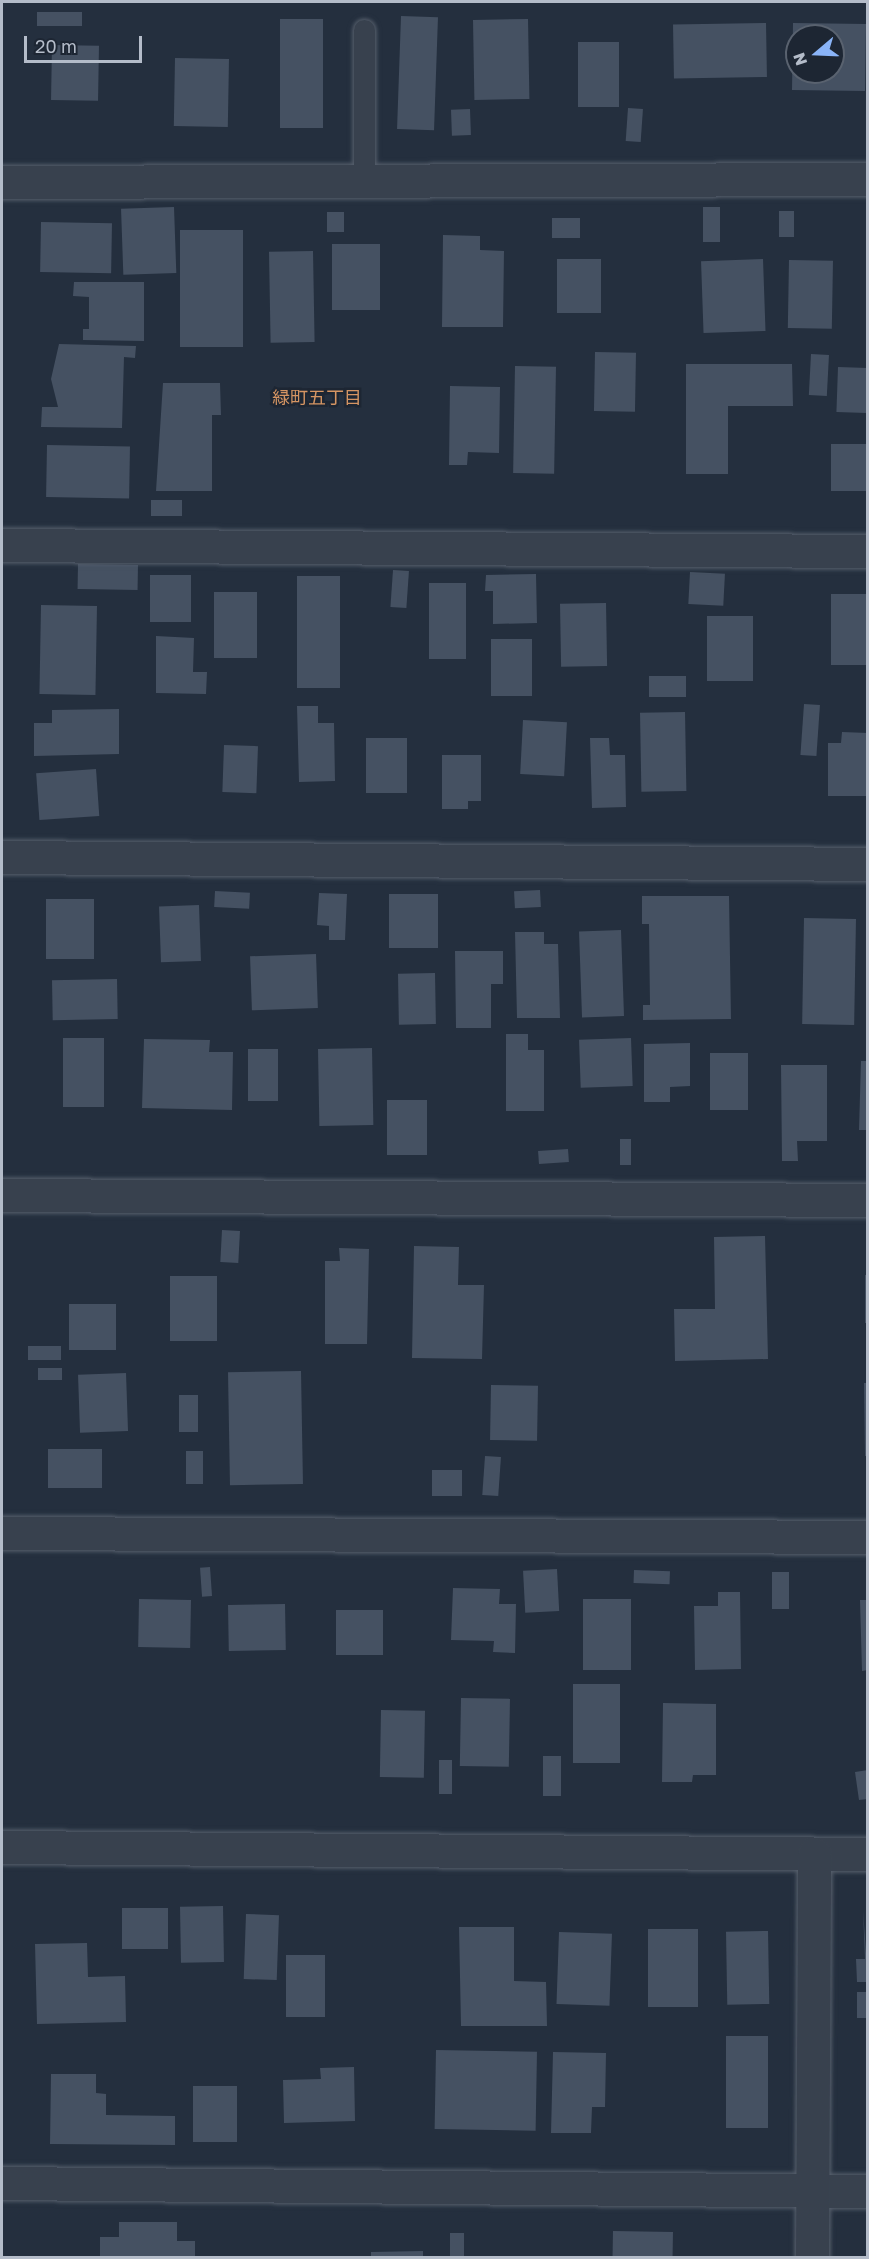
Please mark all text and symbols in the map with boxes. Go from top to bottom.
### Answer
scale bar [27,24,146,62]
north arrow [785,24,845,84]
text: 20 m [35,35,77,57]
text: N [788,50,811,68]
district label: 緑町五丁目 [272,386,362,408]

